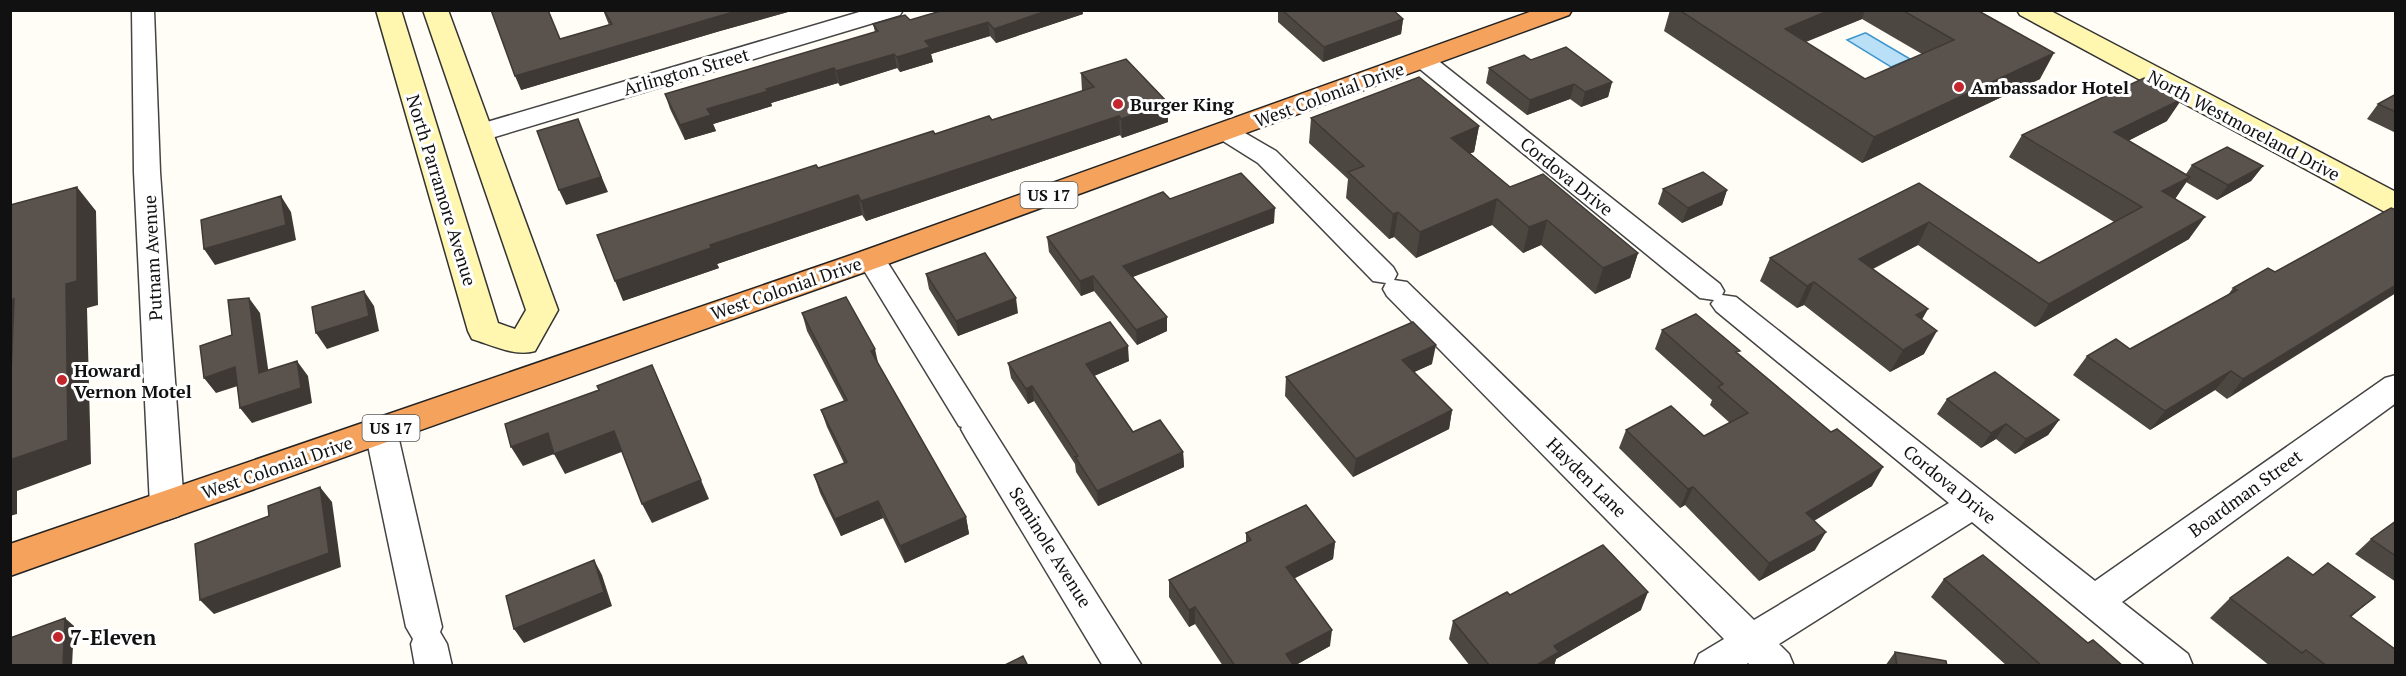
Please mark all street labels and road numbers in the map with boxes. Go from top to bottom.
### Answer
street label: Arlington Street [620,41,752,100]
street label: West Colonial Drive [1251,56,1407,132]
street label: North Westmoreland Drive [2144,64,2344,186]
street label: North Parramore Avenue [401,91,483,289]
street label: Cordova Drive [1515,131,1619,221]
road number: US 17 [1020,182,1078,208]
street label: Putnam Avenue [137,194,167,322]
street label: West Colonial Drive [707,251,865,325]
road number: US 17 [362,415,420,441]
street label: West Colonial Drive [198,430,356,504]
street label: Hayden Lane [1542,432,1632,522]
street label: Cordova Drive [1898,439,2002,529]
street label: Boardman Street [2183,444,2307,542]
street label: Seminole Avenue [1004,482,1098,612]

